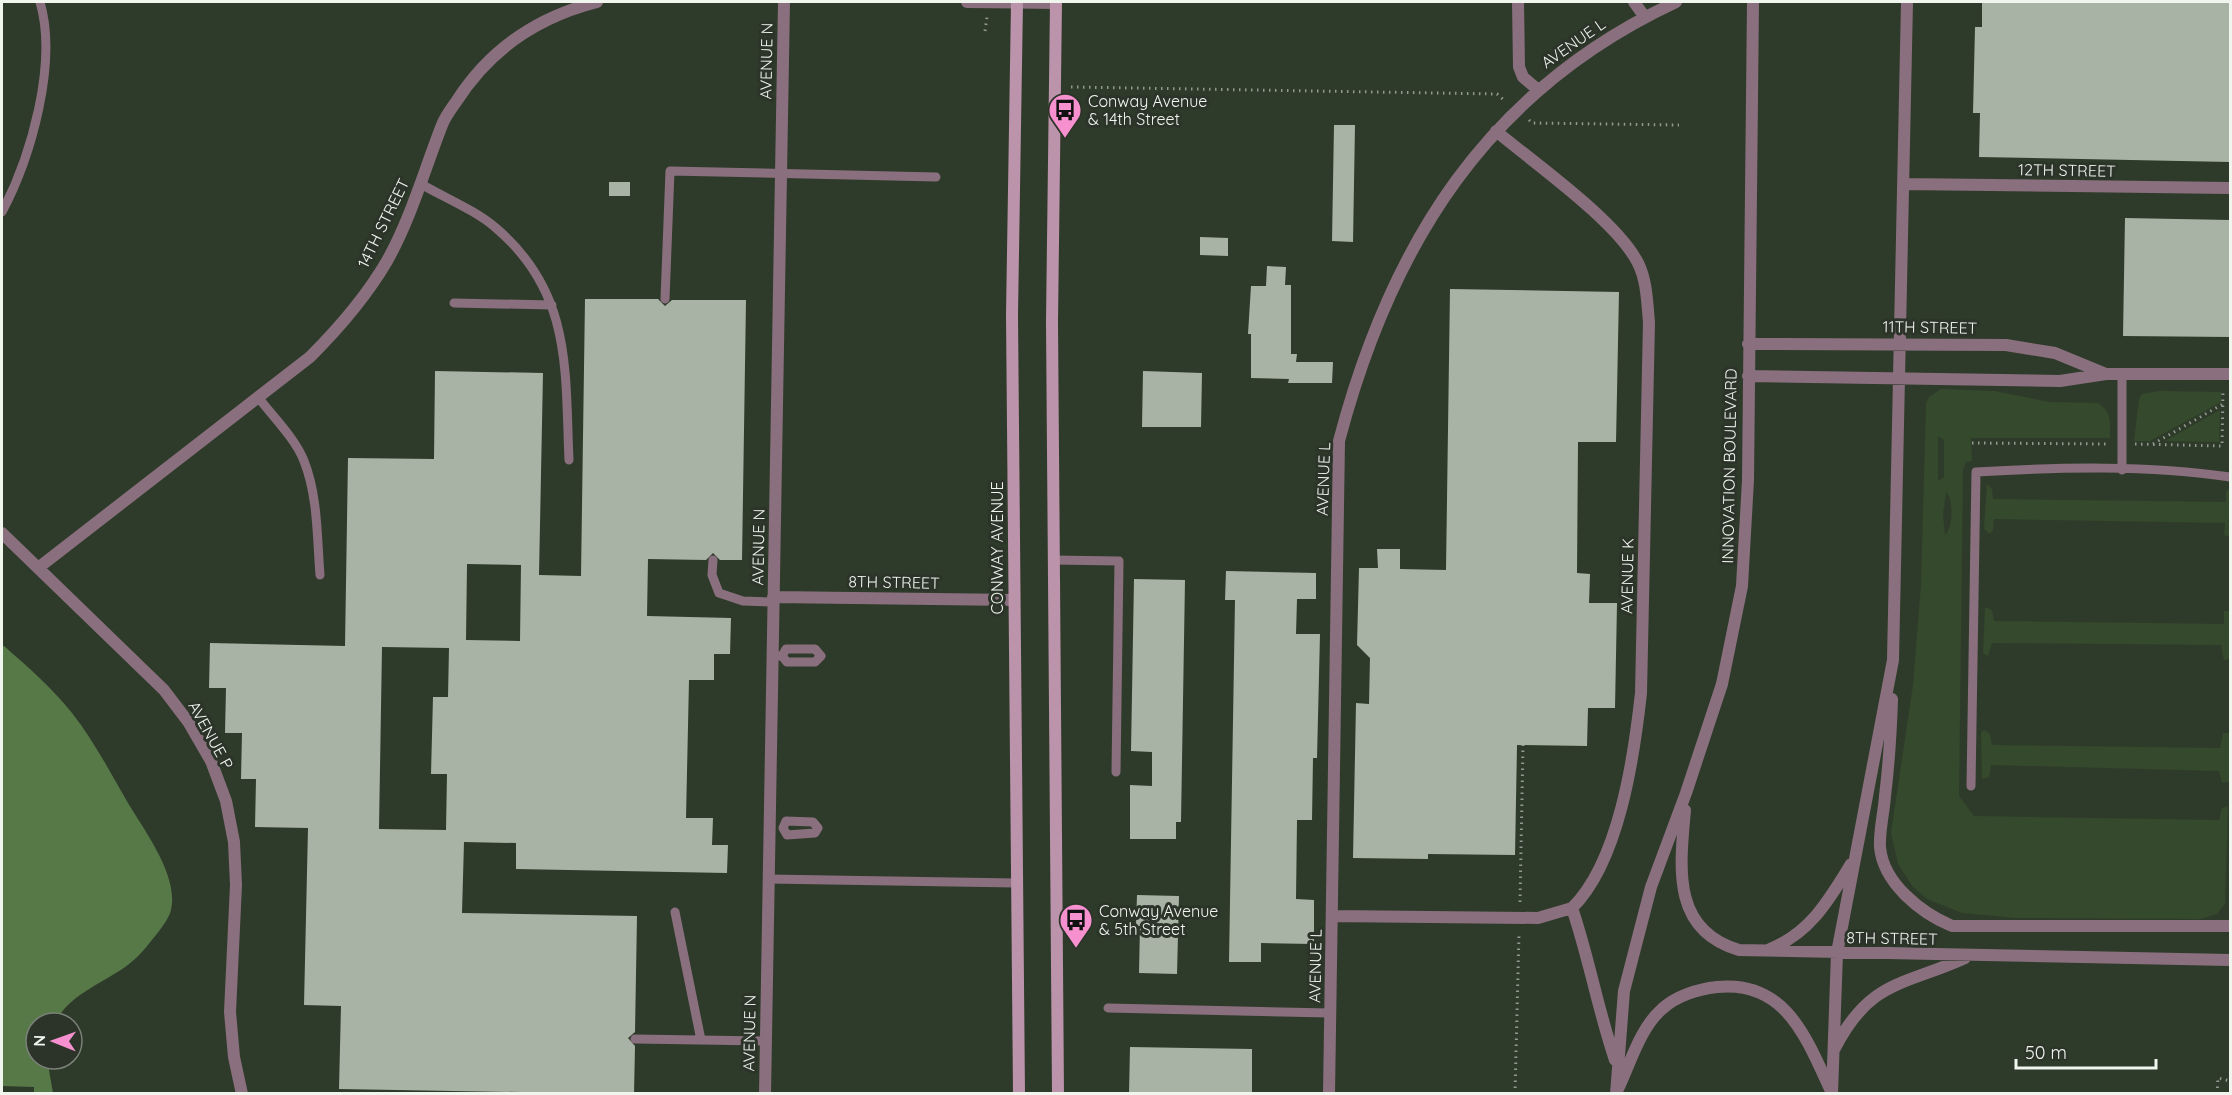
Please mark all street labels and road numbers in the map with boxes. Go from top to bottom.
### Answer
street label: AVENUE L [1537,13,1609,72]
street label: AVENUE N [755,22,777,100]
street label: 12TH STREET [2018,159,2116,181]
street label: 14TH STREET [353,175,413,271]
street label: 11TH STREET [1883,316,1978,338]
street label: INNOVATION BOULEVARD [1717,368,1741,564]
street label: AVENUE L [1312,441,1334,516]
street label: CONWAY AVENUE [987,481,1007,615]
street label: AVENUE N [747,508,769,586]
street label: AVENUE K [1616,538,1638,614]
street label: 8TH STREET [848,571,940,593]
street label: AVENUE P [184,698,238,772]
street label: 8TH STREET [1846,927,1938,949]
street label: AVENUE L [1304,929,1326,1003]
street label: AVENUE N [738,994,760,1072]

